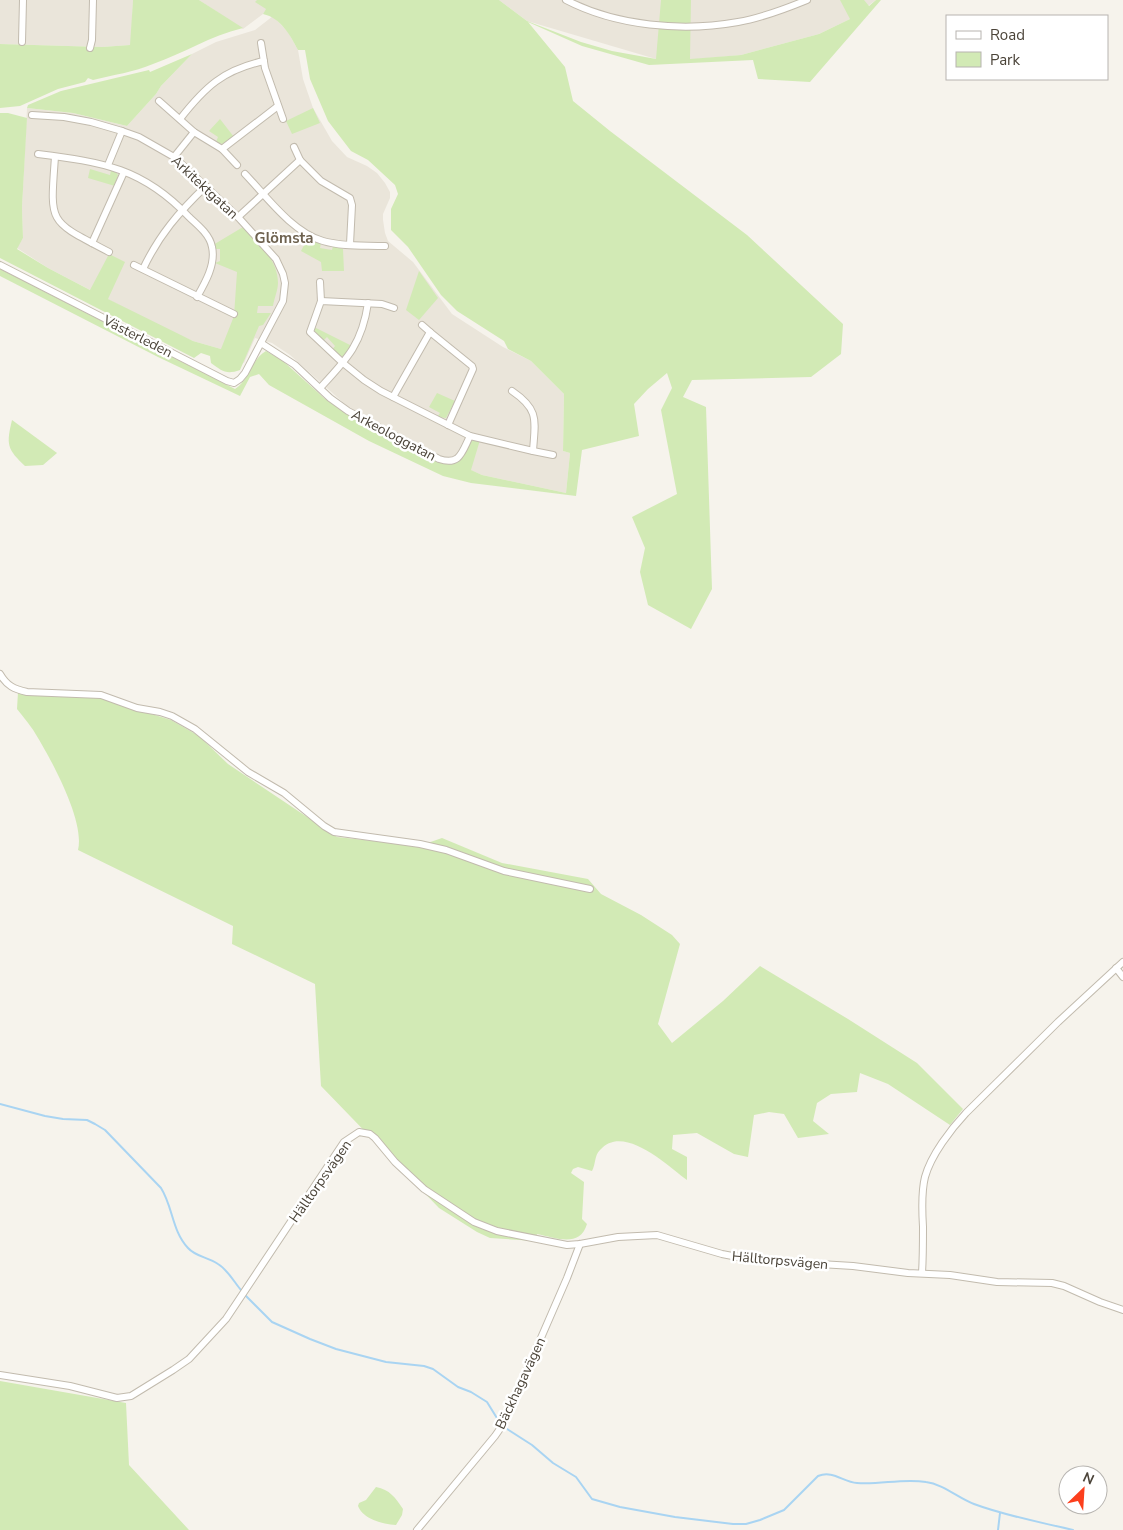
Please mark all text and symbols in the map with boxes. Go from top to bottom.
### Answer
legend [946,15,1108,80]
text: Road [990,25,1025,45]
text: Park [990,50,1020,70]
street label: Arkitektgatan [167,151,242,223]
district label: Glömsta [255,228,313,248]
street label: Västerleden [99,310,176,362]
street label: Arkeologgatan [348,405,439,466]
street label: Hälltorpsvägen [285,1136,356,1226]
street label: Hälltorpsvägen [731,1247,829,1274]
street label: Bäckhagavägen [491,1334,550,1432]
north arrow [1058,1465,1108,1515]
text: N [1080,1468,1097,1489]

